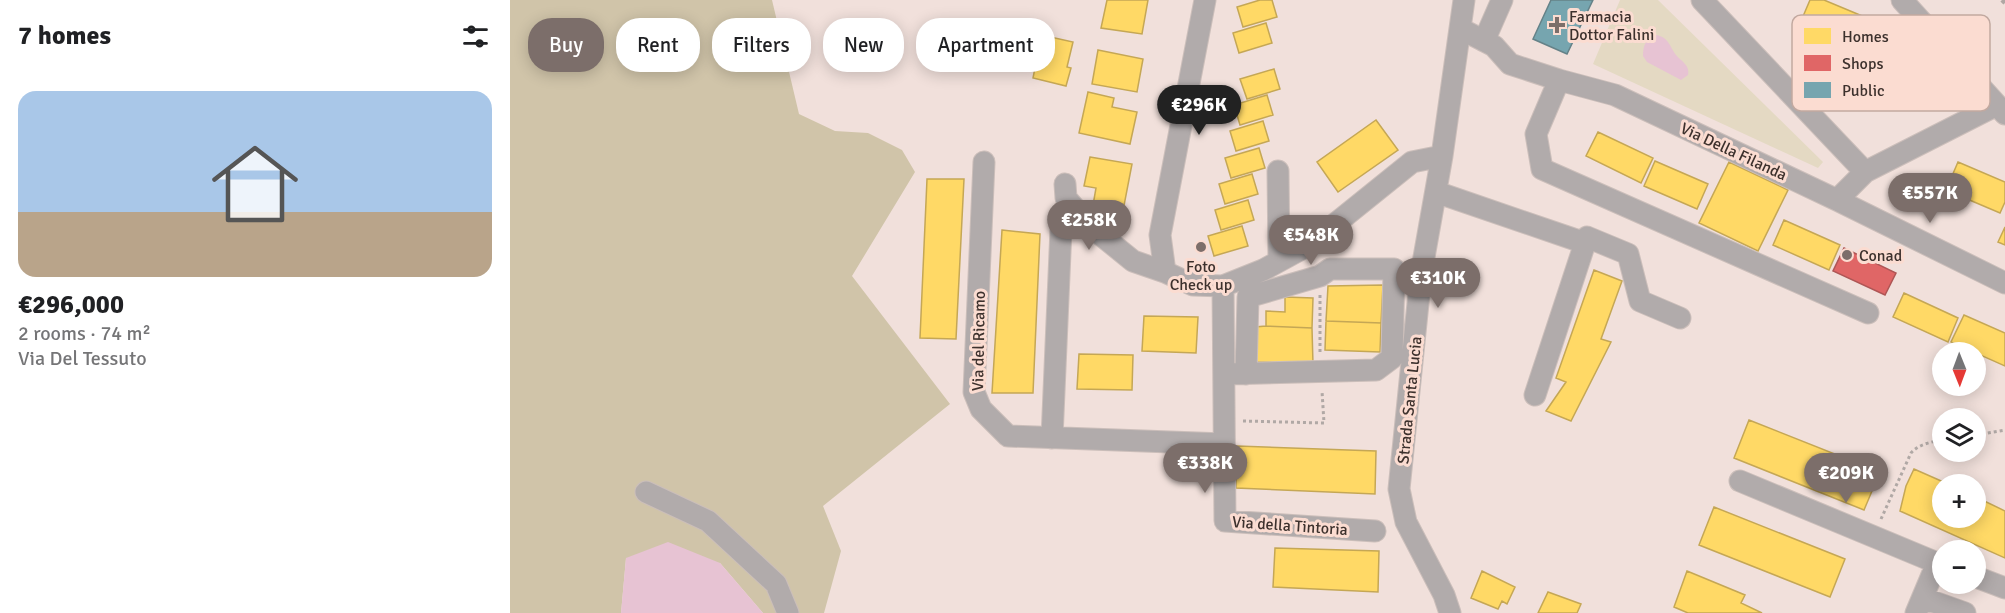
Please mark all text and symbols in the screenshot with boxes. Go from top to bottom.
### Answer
place label: Farmacia Dottor Falini [1569,7,1654,45]
legend [1792,15,1990,111]
chip: Buy [528,18,604,72]
chip: Rent [616,18,700,72]
chip: Filters [712,18,811,72]
chip: New [823,18,904,72]
chip: Apartment [916,18,1055,72]
marker: Farmacia Dottor Falini [1550,18,1564,32]
text: 7 homes [18,20,111,52]
icon: filters [459,20,492,53]
text: Homes [1842,27,1889,47]
text: Shops [1842,54,1883,74]
text: Public [1842,81,1885,101]
pin: €296K [1157,85,1241,136]
text: €296K [1171,92,1227,117]
street label: Via Della Filanda [1677,118,1790,185]
icon: home [201,130,309,238]
pin: €557K [1888,173,1972,224]
text: €557K [1902,180,1958,205]
pin: €258K [1047,200,1131,251]
text: €258K [1061,207,1117,232]
pin: €548K [1269,215,1353,266]
text: €548K [1283,222,1339,247]
marker: Foto Check up [1194,240,1208,254]
place label: Conad [1859,246,1902,266]
marker: Conad [1840,248,1854,262]
place label: Foto Check up [1170,257,1232,295]
pin: €310K [1396,258,1480,309]
text: €310K [1410,265,1466,290]
text: €296,000 [18,289,124,321]
street label: Via del Ricamo [968,291,990,391]
text: 2 rooms · 74 m² [18,321,151,346]
street label: Strada Santa Lucia [1393,335,1427,465]
north arrow [1932,342,1986,396]
map controls [1932,342,1986,594]
text: Via Del Tessuto [18,346,147,371]
button: layers [1932,408,1986,462]
pin: €338K [1163,443,1247,494]
text: €338K [1177,450,1233,475]
pin: €209K [1804,453,1888,504]
text: €209K [1818,460,1874,485]
button: + [1932,474,1986,528]
street label: Via della Tintoria [1231,512,1348,540]
button: − [1932,540,1986,594]

